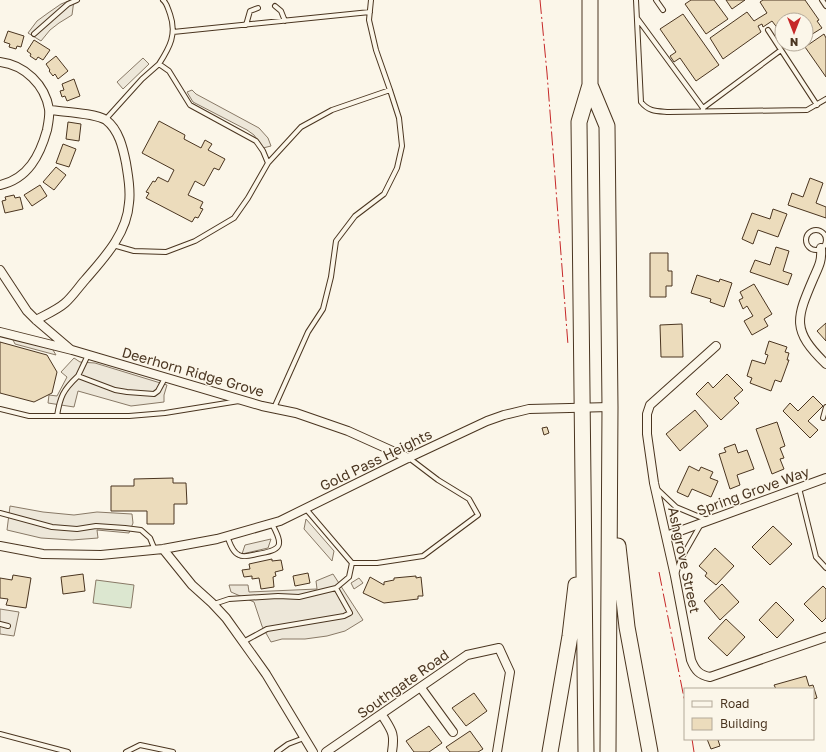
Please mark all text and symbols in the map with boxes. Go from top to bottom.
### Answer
north arrow [774,12,814,52]
text: N [790,36,798,49]
street label: Deerhorn Ridge Grove [120,343,266,400]
street label: Gold Pass Heights [317,425,435,494]
street label: Spring Grove Way [694,462,811,519]
street label: Ashgrove Street [665,505,704,614]
street label: Southgate Road [354,646,452,722]
legend [684,688,814,740]
text: Road [720,696,749,711]
text: Building [720,716,768,731]

